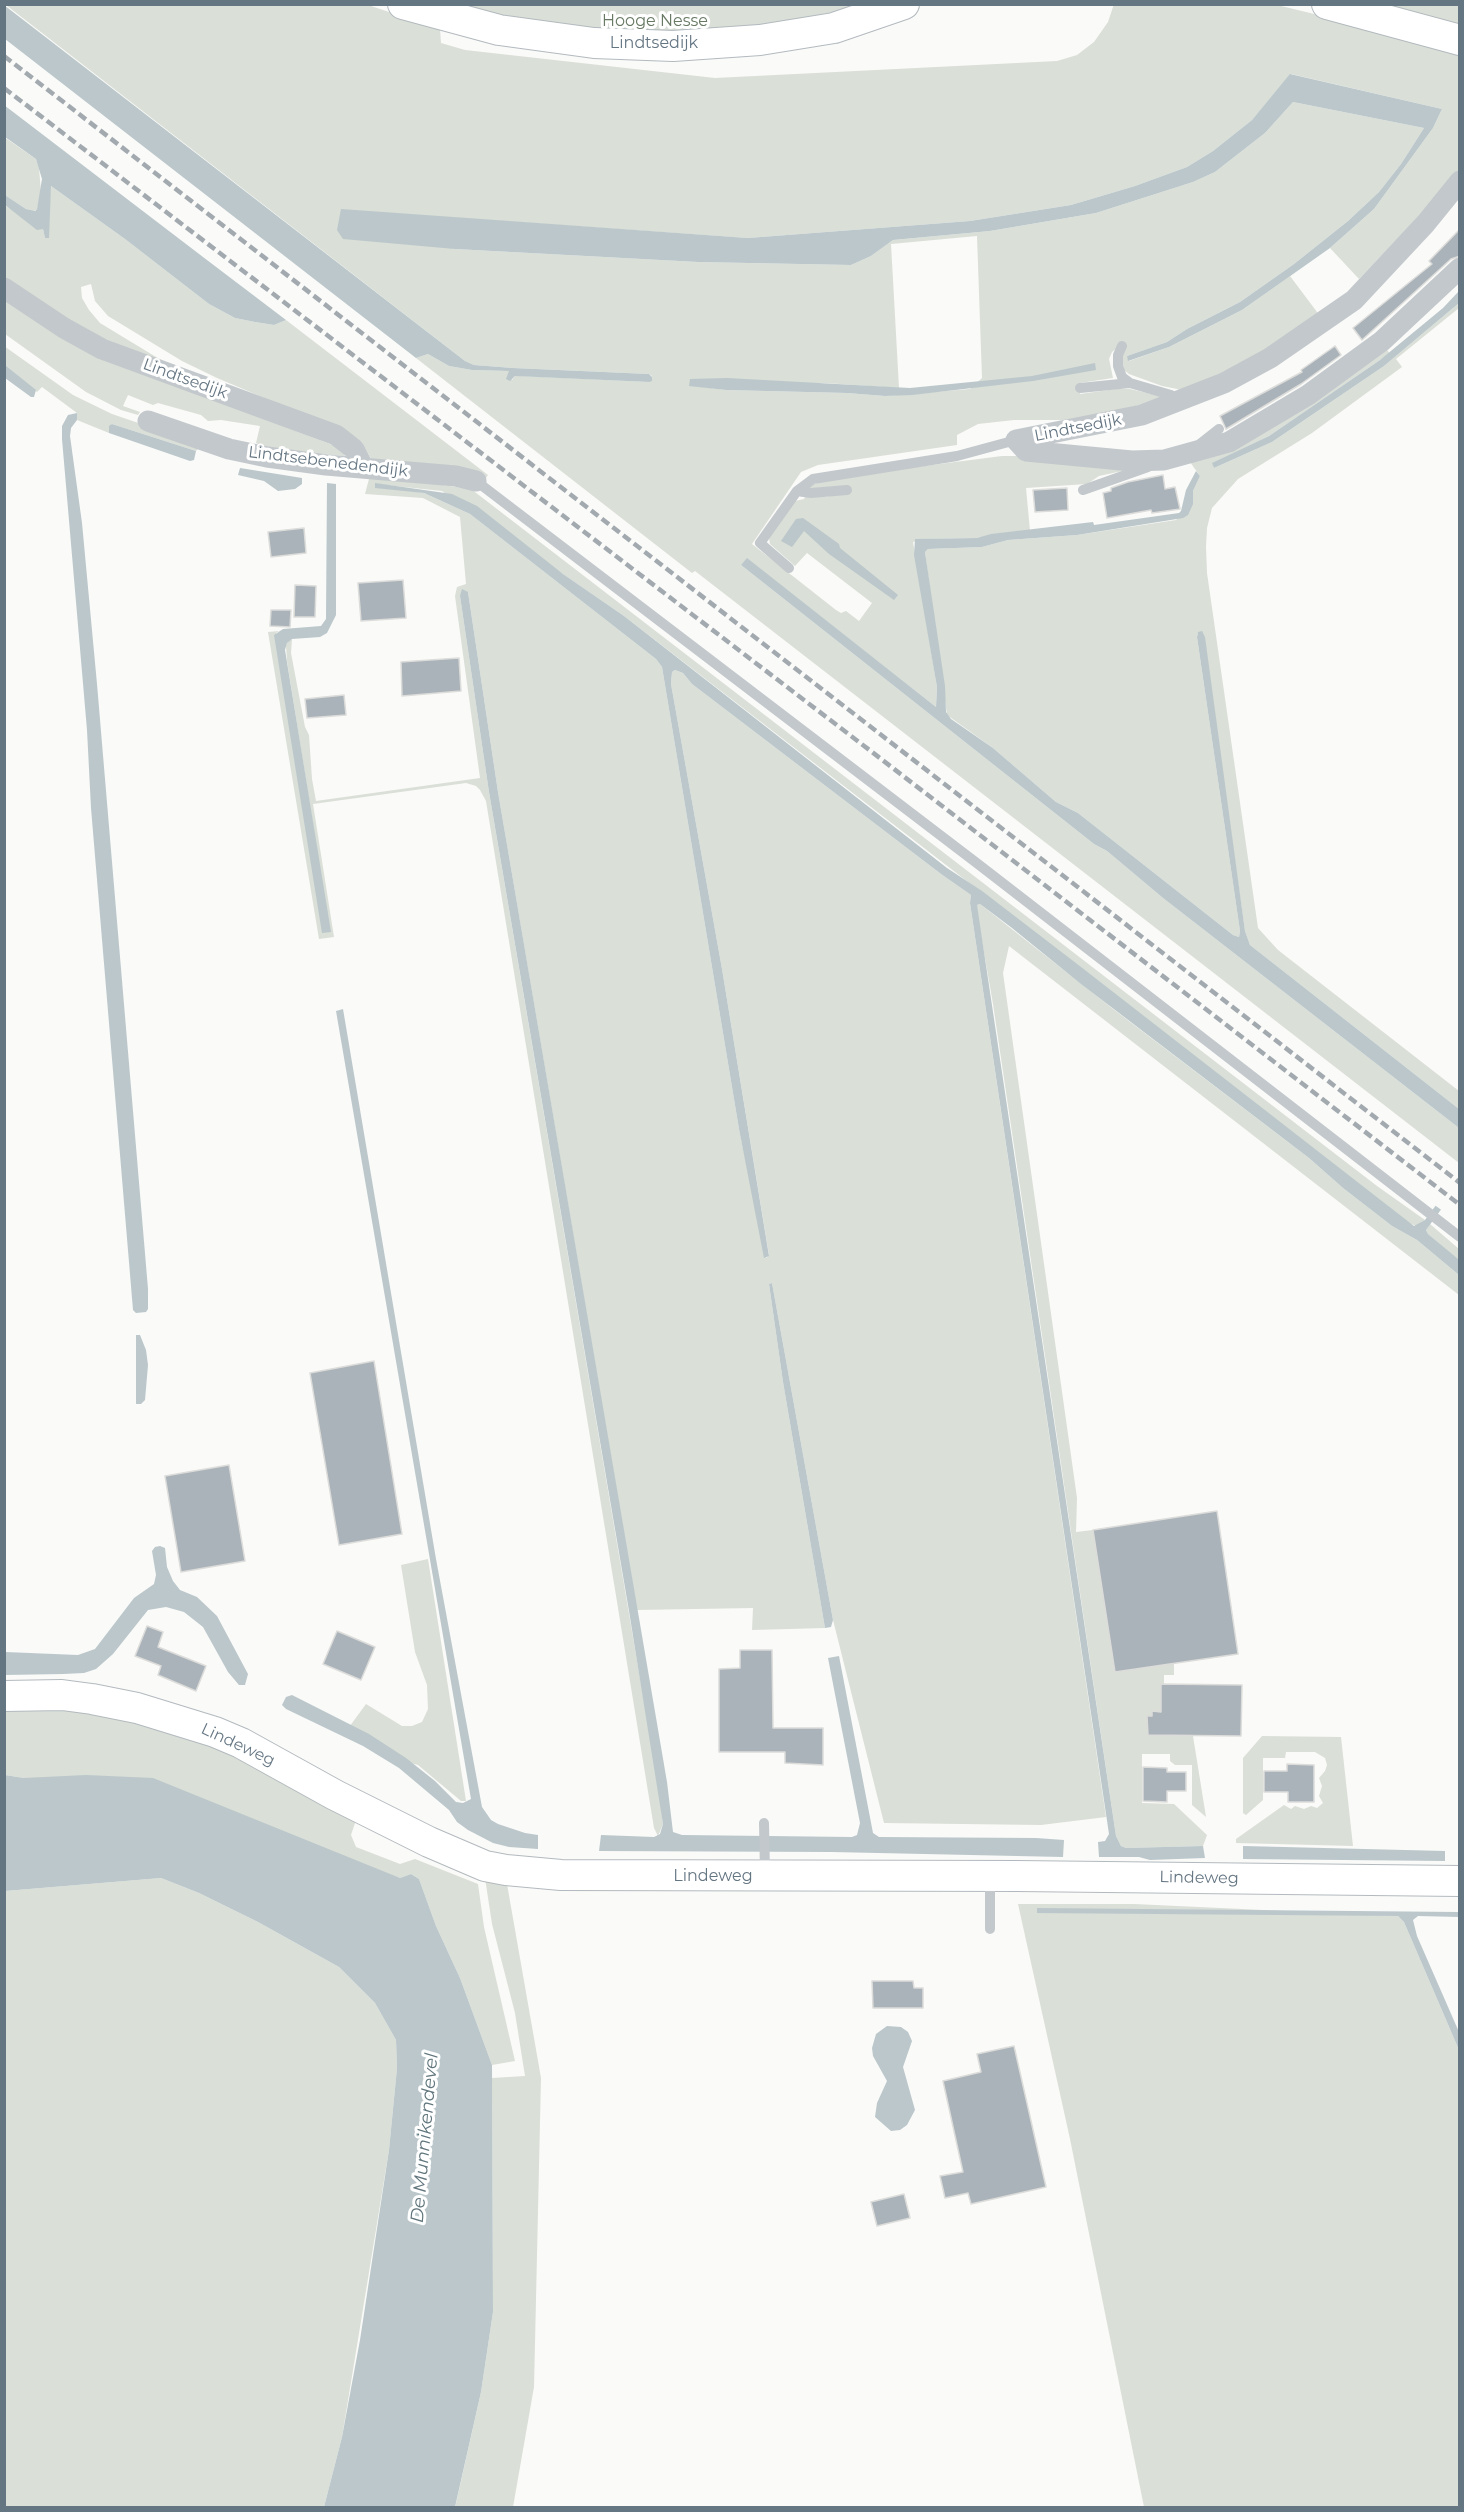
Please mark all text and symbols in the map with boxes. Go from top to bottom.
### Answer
park label: Hooge Nesse [602,11,708,31]
street label: Lindtsedijk [610,33,698,53]
street label: Lindtsedijk [140,355,230,403]
street label: Lindtsedijk [1033,410,1123,446]
street label: Lindtsebenedendijk [247,443,409,481]
street label: Lindeweg [198,1720,278,1770]
street label: Lindeweg [673,1866,753,1886]
street label: Lindeweg [1159,1868,1239,1888]
water label: De Munnikendevel [407,2052,443,2224]

